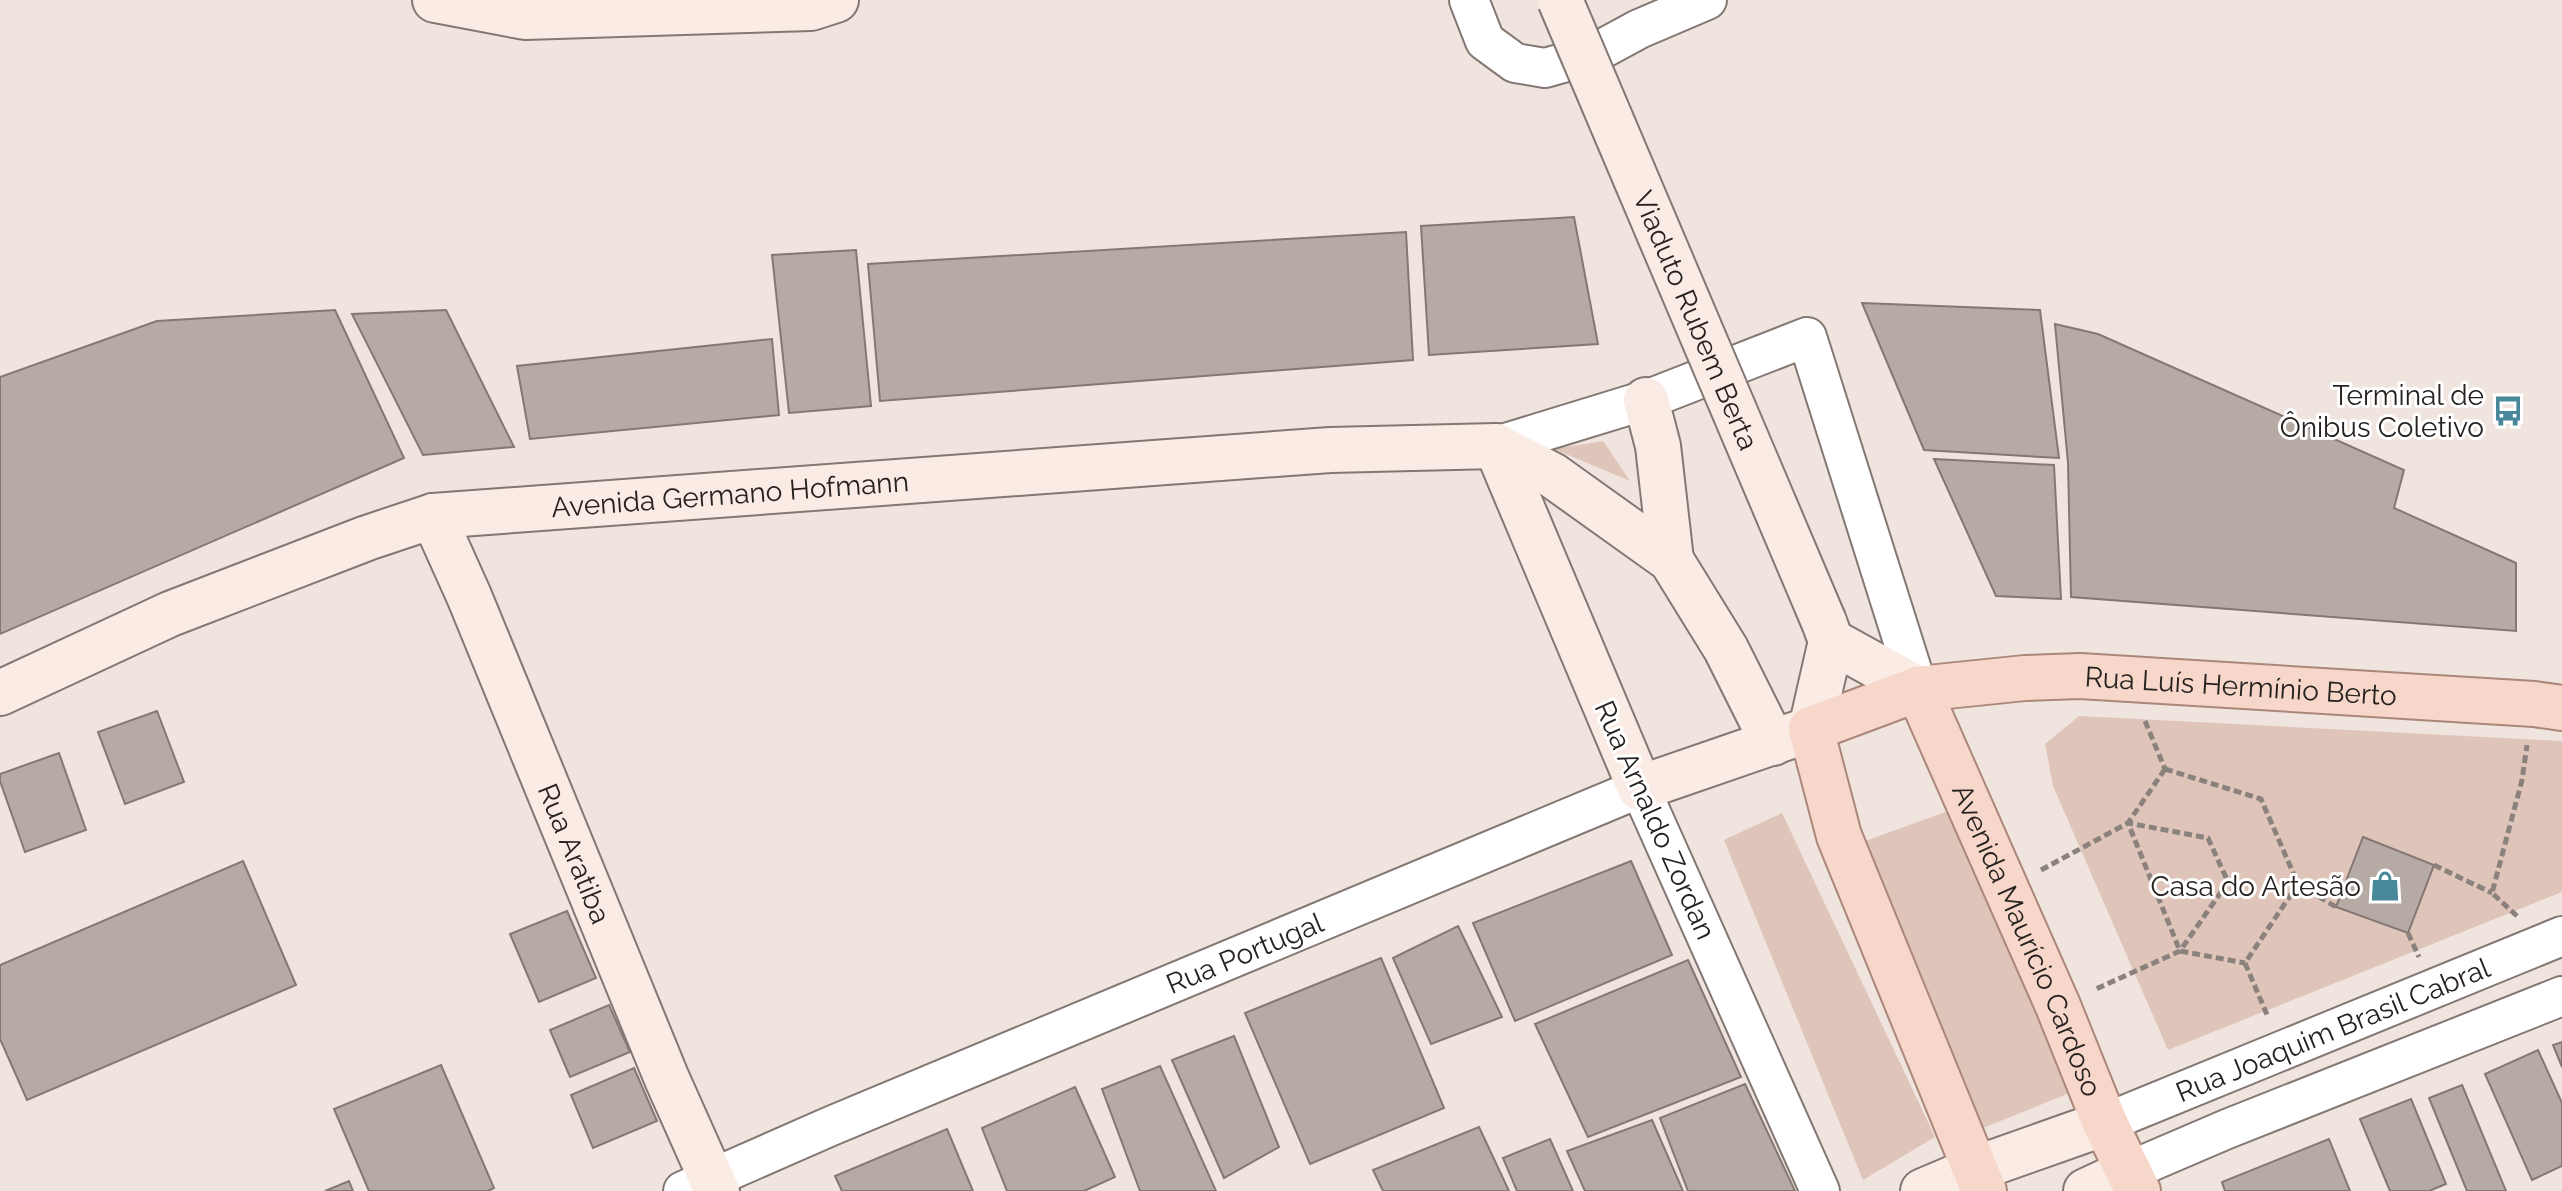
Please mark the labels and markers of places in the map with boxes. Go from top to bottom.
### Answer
place label: Terminal de Ônibus Coletivo [2280,379,2484,444]
bus stop icon: Terminal de Ônibus Coletivo [2491,394,2525,428]
shop icon: Casa do Artesão [2368,869,2402,903]
place label: Casa do Artesão [2150,870,2361,903]

